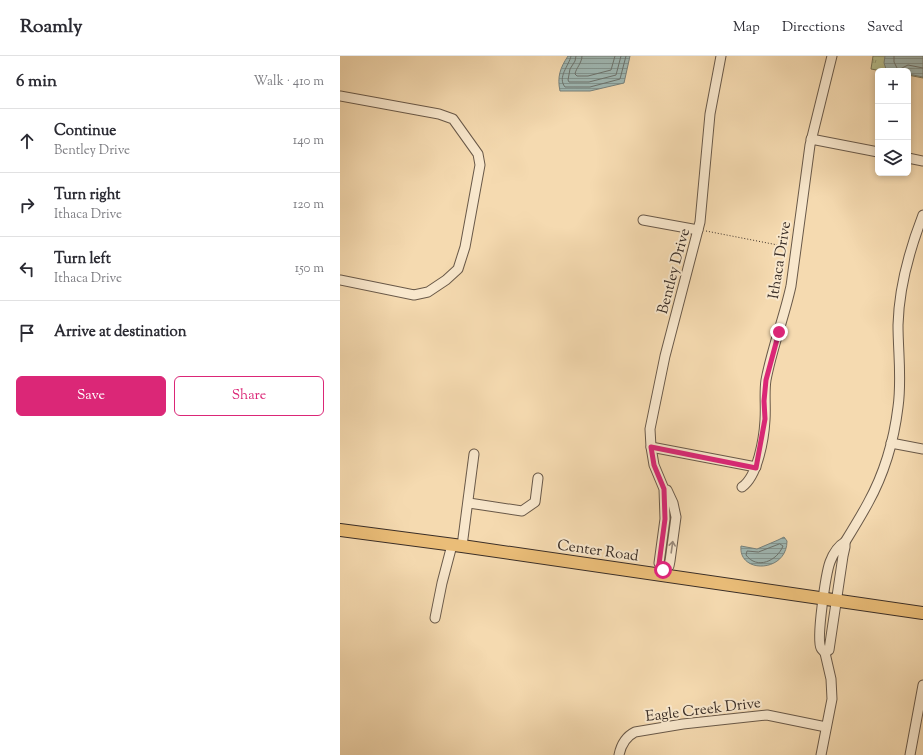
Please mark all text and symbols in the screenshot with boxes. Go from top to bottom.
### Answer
text: Roamly [20,14,83,41]
text: Map [733,18,760,38]
text: Directions [782,18,845,38]
text: Saved [867,18,903,38]
map controls [875,68,911,176]
button: + [875,68,911,104]
text: 6 min [16,70,57,94]
text: Walk · 410 m [253,73,324,91]
button: − [875,104,911,140]
text: Continue [54,121,116,142]
icon: ahead [16,130,38,152]
text: 140 m [293,132,324,150]
button: layers [875,140,911,176]
text: Bentley Drive [54,142,130,160]
text: Turn right [54,185,120,206]
icon: right [16,194,38,216]
text: 120 m [293,196,324,214]
text: Ithaca Drive [54,206,122,224]
street label: Ithaca Drive [764,220,797,301]
street label: Bentley Drive [653,226,696,317]
text: Turn left [54,249,111,270]
icon: left [16,258,38,280]
text: 150 m [295,260,324,278]
text: Ithaca Drive [54,270,122,288]
icon: arrive [16,322,38,344]
text: Arrive at destination [54,322,187,343]
route end [770,323,788,341]
button: Save [16,376,166,416]
button: Share [174,376,324,416]
street label: Center Road [556,535,640,568]
one-way arrow [668,541,676,554]
route start [654,561,672,579]
street label: Eagle Creek Drive [644,693,762,728]

